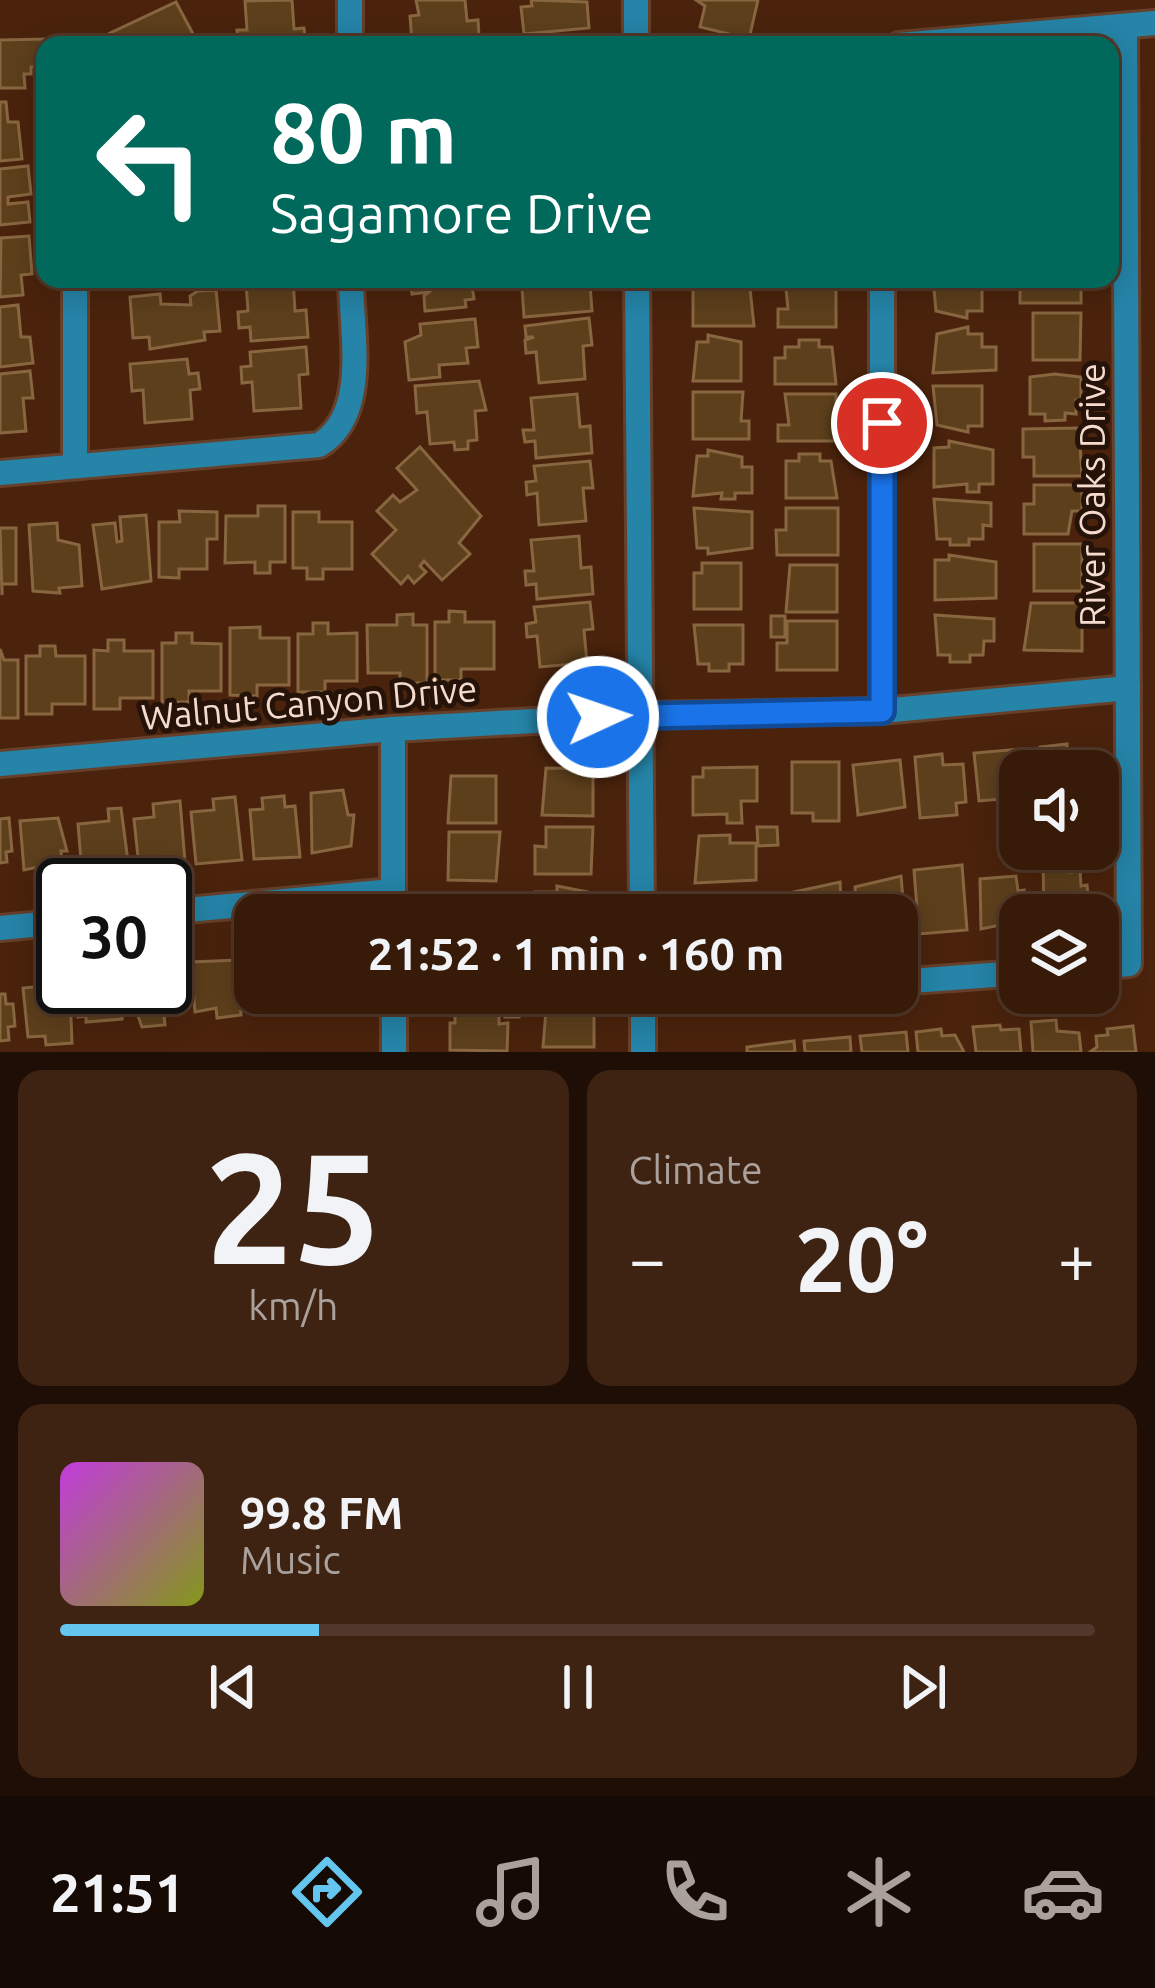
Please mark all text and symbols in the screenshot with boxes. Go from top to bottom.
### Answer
icon: left [72,84,228,240]
text: 80 m [270,85,457,179]
text: Sagamore Drive [270,183,653,243]
street label: River Oaks Drive [1071,363,1112,627]
pin [831,372,933,474]
icon: arrive [849,390,915,456]
position arrow [535,654,661,780]
street label: Walnut Canyon Drive [139,667,479,737]
map controls [999,750,1119,1014]
button: sound [999,750,1119,870]
speed limit sign: 30 [36,858,192,1014]
button: layers [999,894,1119,1014]
text: 21:52 · 1 min · 160 m [368,928,784,979]
text: 25 [205,1119,381,1293]
text: Climate [629,1148,763,1191]
text: 20° [795,1208,928,1309]
text: − [629,1221,666,1295]
text: + [1058,1221,1095,1295]
text: km/h [248,1284,338,1327]
text: 99.8 FM [240,1487,403,1538]
text: Music [240,1538,341,1581]
icon: previous [200,1654,266,1720]
icon: pause [545,1654,611,1720]
icon: next [890,1654,956,1720]
icon: directions [285,1850,369,1934]
icon: music [469,1850,553,1934]
icon: phone [653,1850,737,1934]
icon: climate [837,1850,921,1934]
icon: car [1021,1850,1105,1934]
text: 21:51 [50,1862,185,1922]

